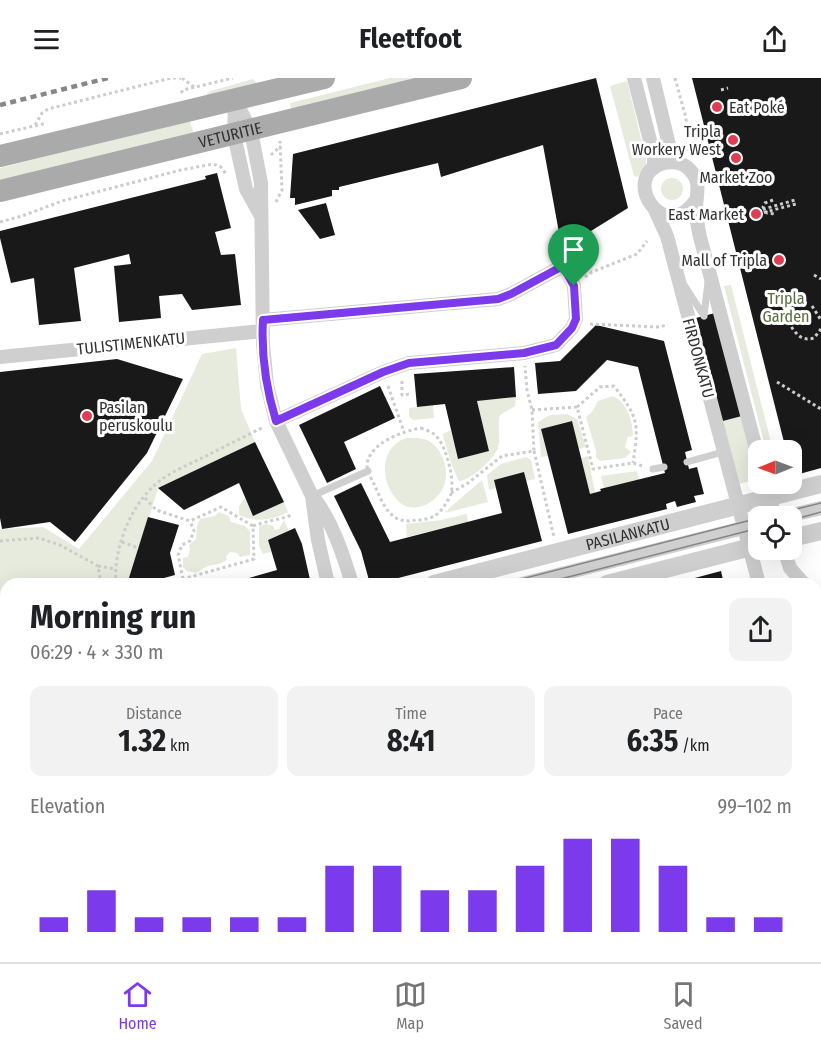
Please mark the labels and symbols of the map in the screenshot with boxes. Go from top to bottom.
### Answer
place label: Eat Poké [729,98,785,117]
marker: Eat Poké [710,100,724,114]
street label: VETURITIE [197,118,264,152]
place label: Tripla Workery West [632,122,722,159]
marker: Tripla Workery West [726,133,740,147]
marker: Market Zoo [729,151,743,165]
place label: Market Zoo [699,168,773,187]
place label: East Market [668,205,745,224]
marker: East Market [749,207,763,221]
pin [548,224,599,286]
place label: Mall of Tripla [682,251,767,270]
marker: Mall of Tripla [772,253,786,267]
park label: Tripla Garden [762,289,810,326]
street label: FIRDONKATU [679,316,718,400]
street label: TULISTIMENKATU [76,328,186,359]
place label: Pasilan peruskoulu [99,398,173,435]
marker: Pasilan peruskoulu [80,409,94,423]
north arrow [748,440,802,494]
street label: PASILANKATU [584,514,672,554]

